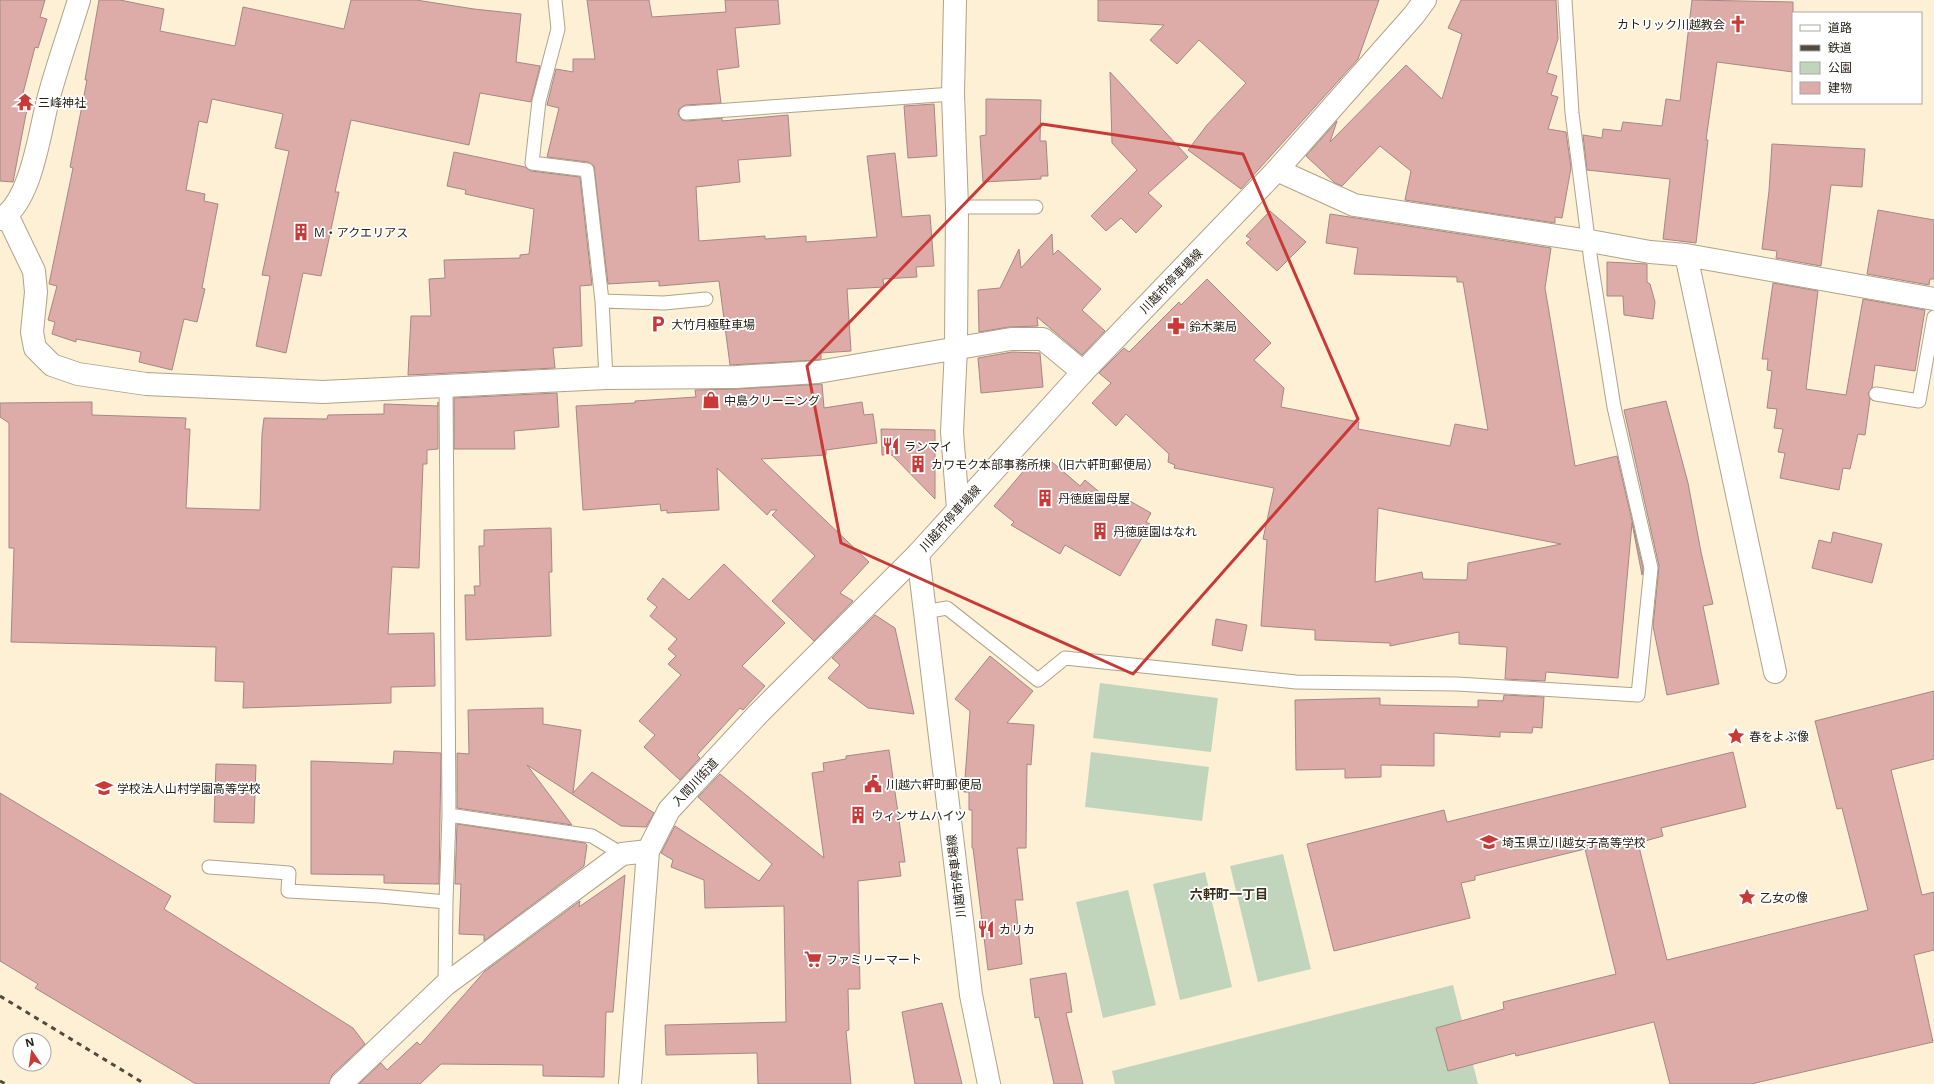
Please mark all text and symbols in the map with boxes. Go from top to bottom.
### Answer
legend [1792,12,1922,104]
church icon: カトリック川越教会 [1728,14,1748,34]
place label: カトリック川越教会 [1617,16,1725,33]
text: 道路 [1828,19,1852,36]
text: 鉄道 [1828,39,1852,56]
text: 公園 [1828,59,1852,76]
text: 建物 [1828,79,1852,96]
temple icon: 三峰神社 [15,92,35,112]
place label: 三峰神社 [38,94,86,111]
building icon: M・アクエリアス [291,222,311,242]
place label: M・アクエリアス [314,224,408,241]
street label: 川越市停車場線 [1136,245,1206,317]
parking icon: 大竹月極駐車場 [648,314,668,334]
place label: 大竹月極駐車場 [671,316,755,333]
pharmacy icon: 鈴木薬局 [1166,316,1186,336]
place label: 鈴木薬局 [1189,318,1237,335]
shop icon: 中島クリーニング [701,390,721,410]
place label: 中島クリーニング [724,392,820,409]
restaurant icon: ランマイ [881,436,901,456]
place label: ランマイ [904,438,952,455]
building icon: カワモク本部事務所棟（旧六軒町郵便局） [908,454,928,474]
place label: カワモク本部事務所棟（旧六軒町郵便局） [931,456,1159,473]
street label: 川越市停車場線 [916,481,984,555]
building icon: 丹徳庭園母屋 [1035,488,1055,508]
place label: 丹徳庭園母屋 [1058,490,1130,507]
building icon: 丹徳庭園はなれ [1090,521,1110,541]
place label: 丹徳庭園はなれ [1113,523,1197,540]
place icon: 春をよぶ像 [1726,726,1746,746]
place label: 春をよぶ像 [1749,728,1809,745]
street label: 入間川街道 [668,754,722,810]
public building icon: 川越六軒町郵便局 [863,774,883,794]
place label: 川越六軒町郵便局 [886,776,982,793]
school or university icon: 学校法人山村学園高等学校 [94,778,114,798]
place label: 学校法人山村学園高等学校 [117,780,261,797]
building icon: ウィンサムハイツ [848,805,868,825]
place label: ウィンサムハイツ [871,807,967,824]
school or university icon: 埼玉県立川越女子高等学校 [1479,832,1499,852]
street label: 川越市停車場線 [942,833,970,919]
place label: 埼玉県立川越女子高等学校 [1502,834,1646,851]
district label: 六軒町一丁目 [1190,885,1268,903]
place icon: 乙女の像 [1737,887,1757,907]
place label: 乙女の像 [1760,889,1808,906]
restaurant icon: カリカ [976,919,996,939]
place label: カリカ [999,921,1035,938]
supermarket icon: ファミリーマート [803,949,823,969]
place label: ファミリーマート [826,951,922,968]
north arrow [12,1032,52,1072]
text: N [24,1033,36,1050]

